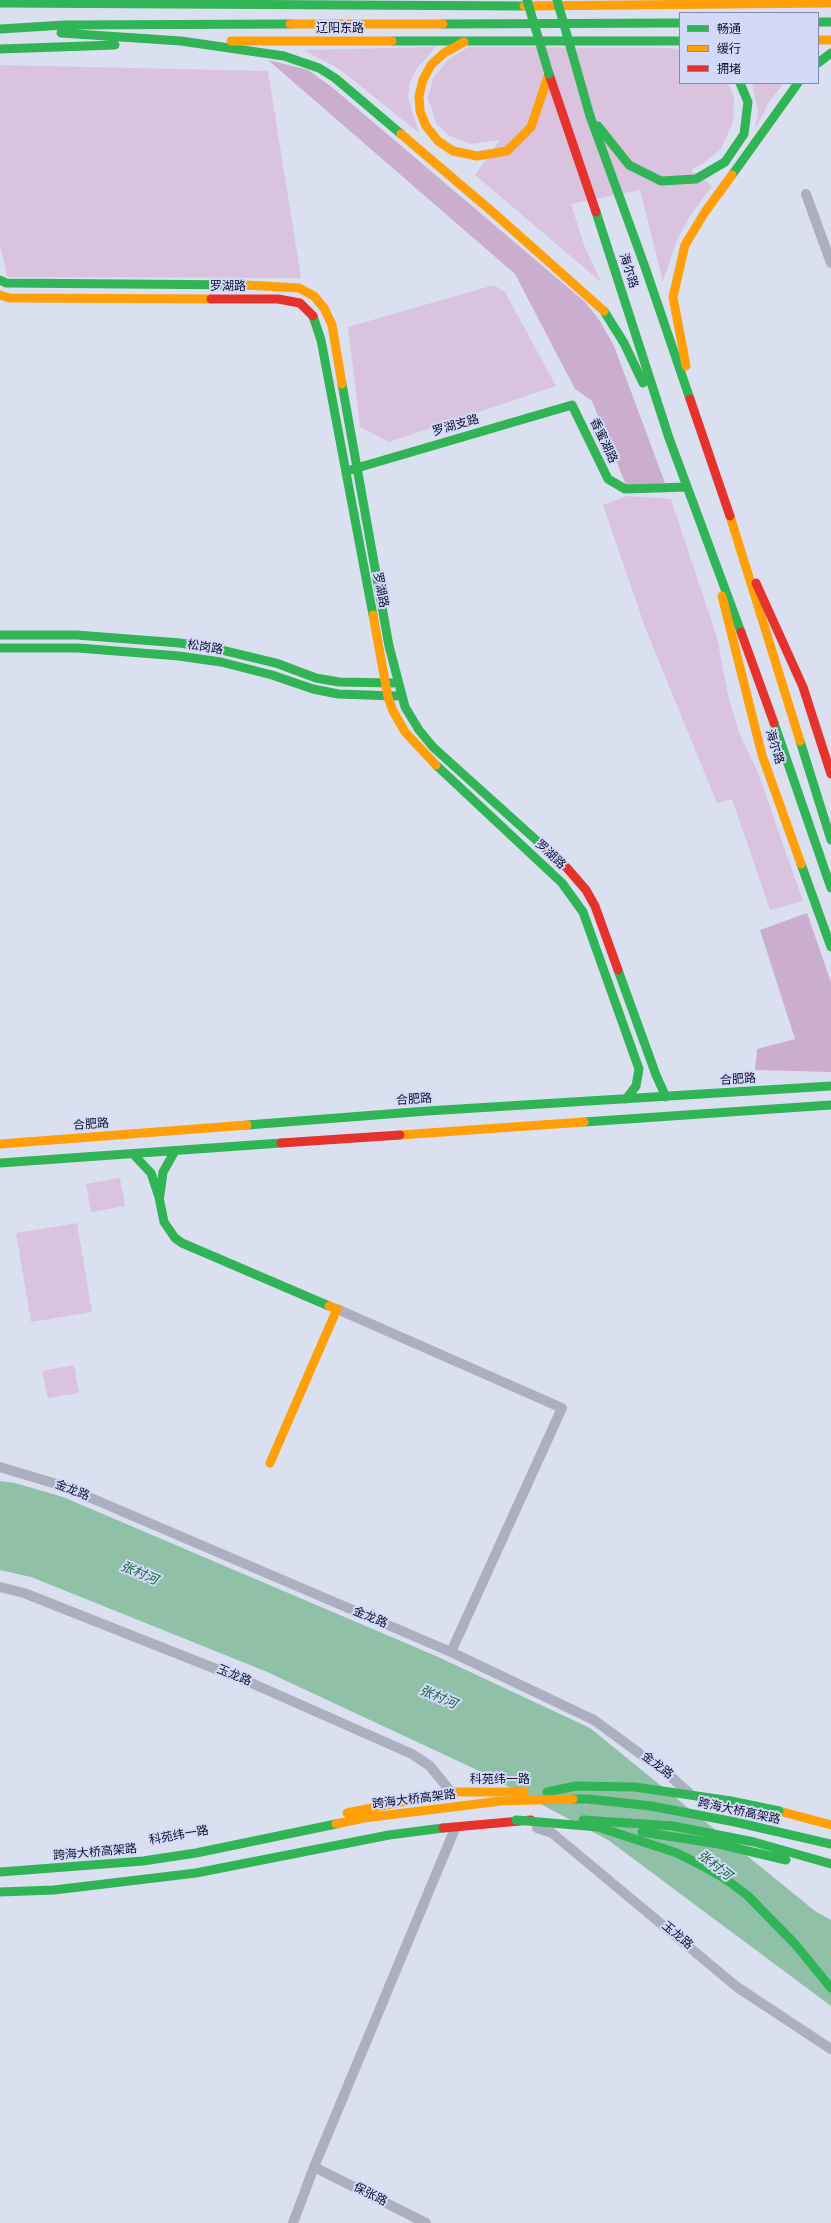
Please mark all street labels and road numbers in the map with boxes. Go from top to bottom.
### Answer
street label: 辽阳东路 [316,22,364,36]
street label: 海尔路 [616,252,640,290]
street label: 罗湖路 [210,280,246,294]
street label: 罗湖支路 [431,412,481,440]
street label: 香蜜湖路 [586,416,620,466]
street label: 罗湖路 [369,571,391,609]
street label: 松岗路 [186,638,224,658]
street label: 海尔路 [762,728,786,766]
street label: 罗湖路 [532,837,568,873]
street label: 合肥路 [720,1072,756,1088]
street label: 合肥路 [396,1092,432,1108]
street label: 合肥路 [73,1117,109,1133]
street label: 金龙路 [53,1478,91,1504]
street label: 金龙路 [351,1604,389,1632]
street label: 玉龙路 [215,1663,253,1689]
street label: 金龙路 [638,1749,676,1783]
street label: 科苑纬一路 [470,1773,530,1787]
street label: 跨海大桥高架路 [371,1788,457,1812]
street label: 跨海大桥高架路 [696,1796,782,1828]
street label: 科苑纬一路 [148,1824,210,1848]
street label: 跨海大桥高架路 [53,1842,137,1864]
street label: 玉龙路 [659,1919,695,1953]
street label: 保张路 [351,2180,389,2210]

